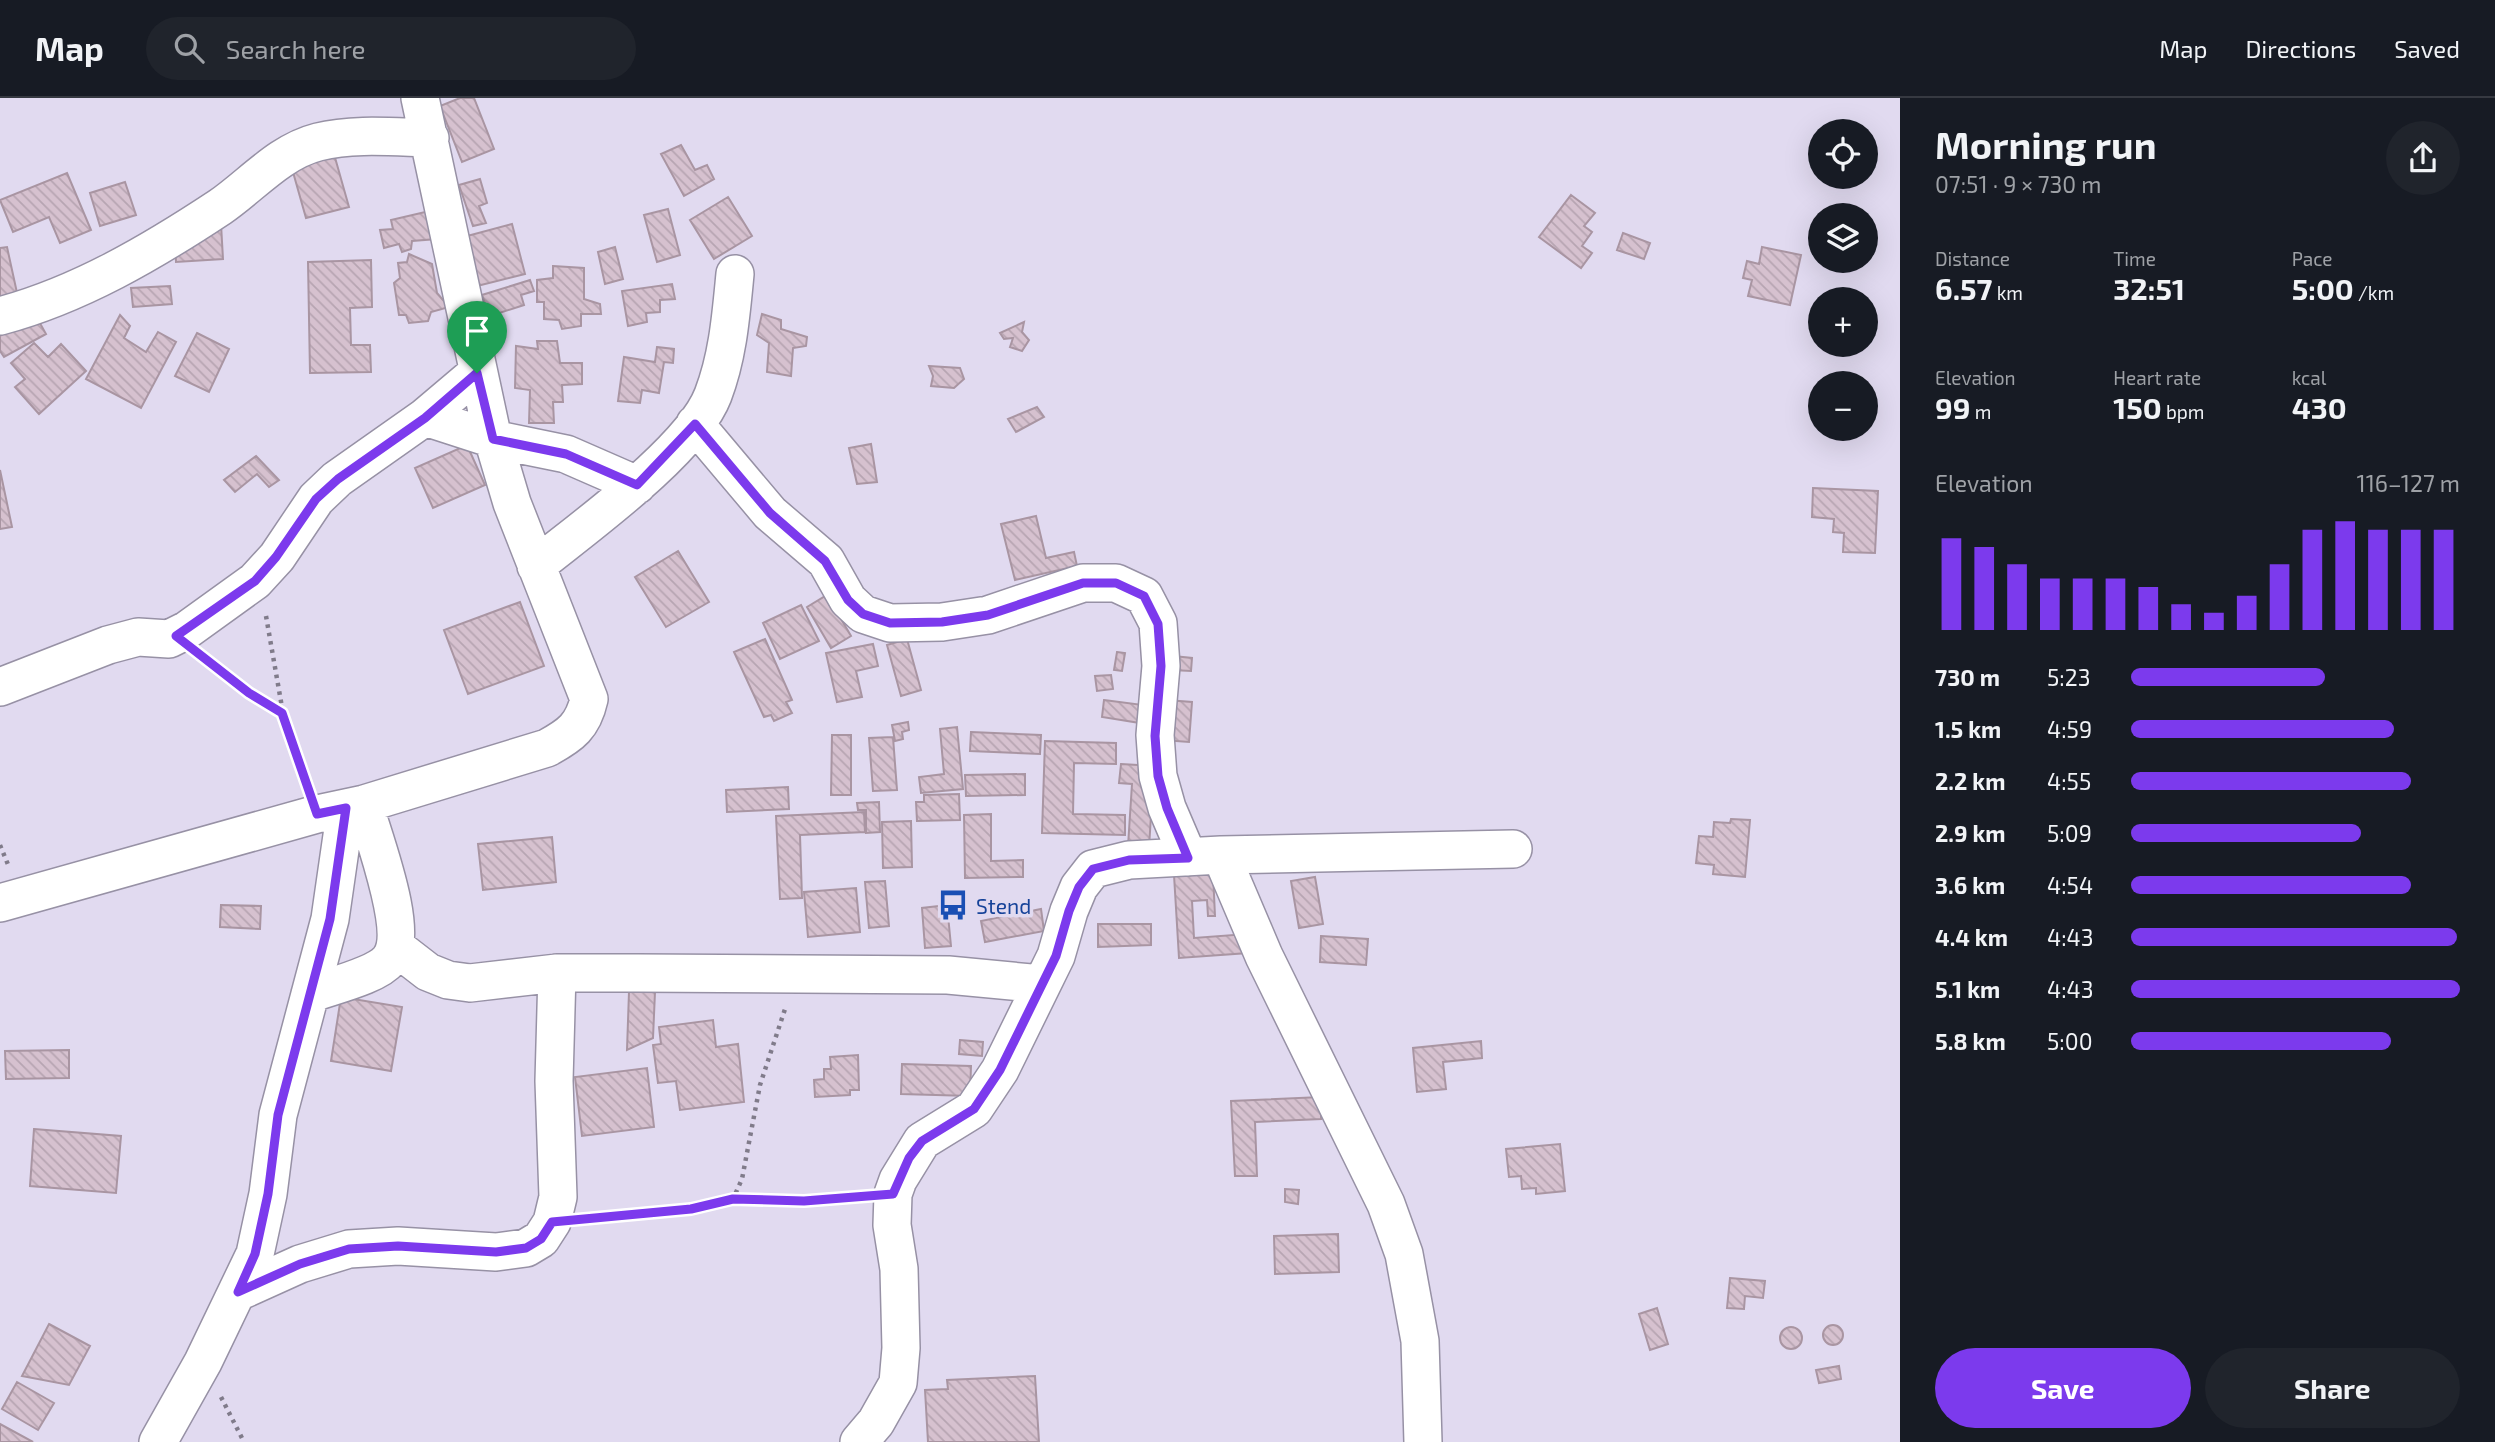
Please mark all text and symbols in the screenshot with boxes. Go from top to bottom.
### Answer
search box [146,17,636,80]
text: Map [35,28,104,68]
icon: search [170,29,208,67]
text: Search here [226,33,365,64]
text: Map [2159,34,2207,63]
text: Directions [2245,34,2356,63]
text: Saved [2394,34,2460,63]
map controls [1808,119,1878,441]
button: locate [1808,119,1878,189]
text: Morning run [1935,121,2156,167]
button: share [2386,121,2460,195]
text: 07:51 · 9 × 730 m [1935,170,2102,198]
button: layers [1808,203,1878,273]
text: Distance [1935,247,2010,270]
text: Time [2113,247,2156,270]
text: Pace [2292,247,2333,270]
text: 6.57 [1935,270,1992,306]
text: 32:51 [2113,270,2185,306]
text: 5:00 [2292,270,2354,306]
text: km [1992,281,2023,304]
text: /km [2354,281,2394,304]
button: + [1808,287,1878,357]
pin [447,301,507,373]
icon: arrive [458,312,496,350]
text: Elevation [1935,366,2016,389]
text: Heart rate [2113,366,2201,389]
text: kcal [2292,366,2326,389]
button: − [1808,371,1878,441]
text: 99 [1935,389,1970,425]
text: 150 [2113,389,2162,425]
text: 430 [2292,389,2347,425]
text: m [1970,400,1991,423]
text: bpm [2162,400,2205,423]
text: Elevation [1935,469,2033,497]
text: 116–127 m [2357,469,2460,497]
text: 730 m [1935,663,2000,691]
text: 5:23 [2047,663,2090,691]
text: 1.5 km [1935,715,2001,743]
text: 4:59 [2047,715,2092,743]
text: 2.2 km [1935,767,2005,795]
text: 4:55 [2047,767,2091,795]
text: 2.9 km [1935,819,2006,847]
text: 5:09 [2047,819,2092,847]
text: 3.6 km [1935,871,2005,899]
text: 4:54 [2047,871,2093,899]
bus stop icon: Stend [936,888,970,922]
place label: Stend [976,893,1031,918]
text: 4.4 km [1935,923,2008,951]
text: 4:43 [2047,923,2094,951]
text: 5.1 km [1935,975,2000,1003]
text: 4:43 [2047,975,2094,1003]
text: 5.8 km [1935,1027,2006,1055]
text: 5:00 [2047,1027,2093,1055]
button: Save [1935,1348,2191,1428]
button: Share [2205,1348,2460,1428]

